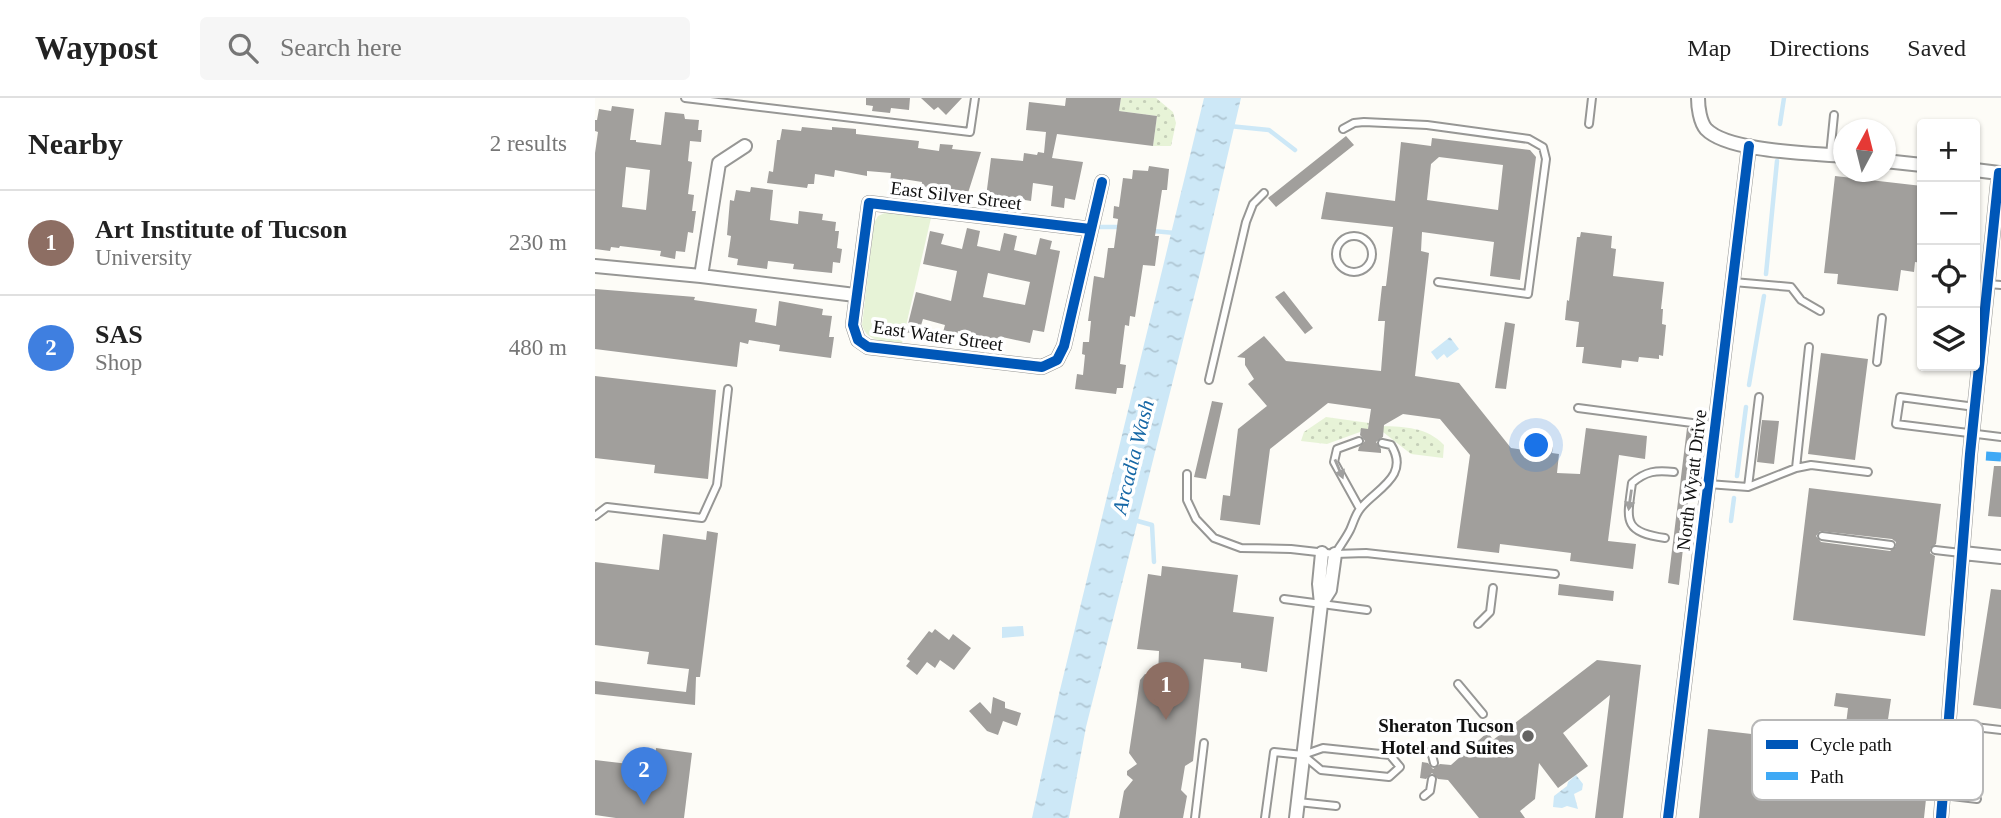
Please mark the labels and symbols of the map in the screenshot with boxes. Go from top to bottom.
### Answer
north arrow [1833,119,1896,182]
street label: East Silver Street [889,177,1023,214]
street label: East Water Street [872,316,1005,355]
water label: Arcadia Wash [1107,397,1159,519]
street label: North Wyatt Drive [1672,408,1711,552]
your location [1519,428,1553,462]
one-way arrow [1333,459,1345,479]
one-way arrow [1624,489,1635,511]
pin: 1 [1143,662,1189,720]
place label: Sheraton Tucson Hotel and Suites [1378,715,1514,758]
legend [1752,720,1983,800]
marker: Sheraton Tucson Hotel and Suites [1520,728,1536,744]
text: Cycle path [1810,734,1892,755]
pin: 2 [621,747,667,805]
text: Path [1810,766,1844,787]

